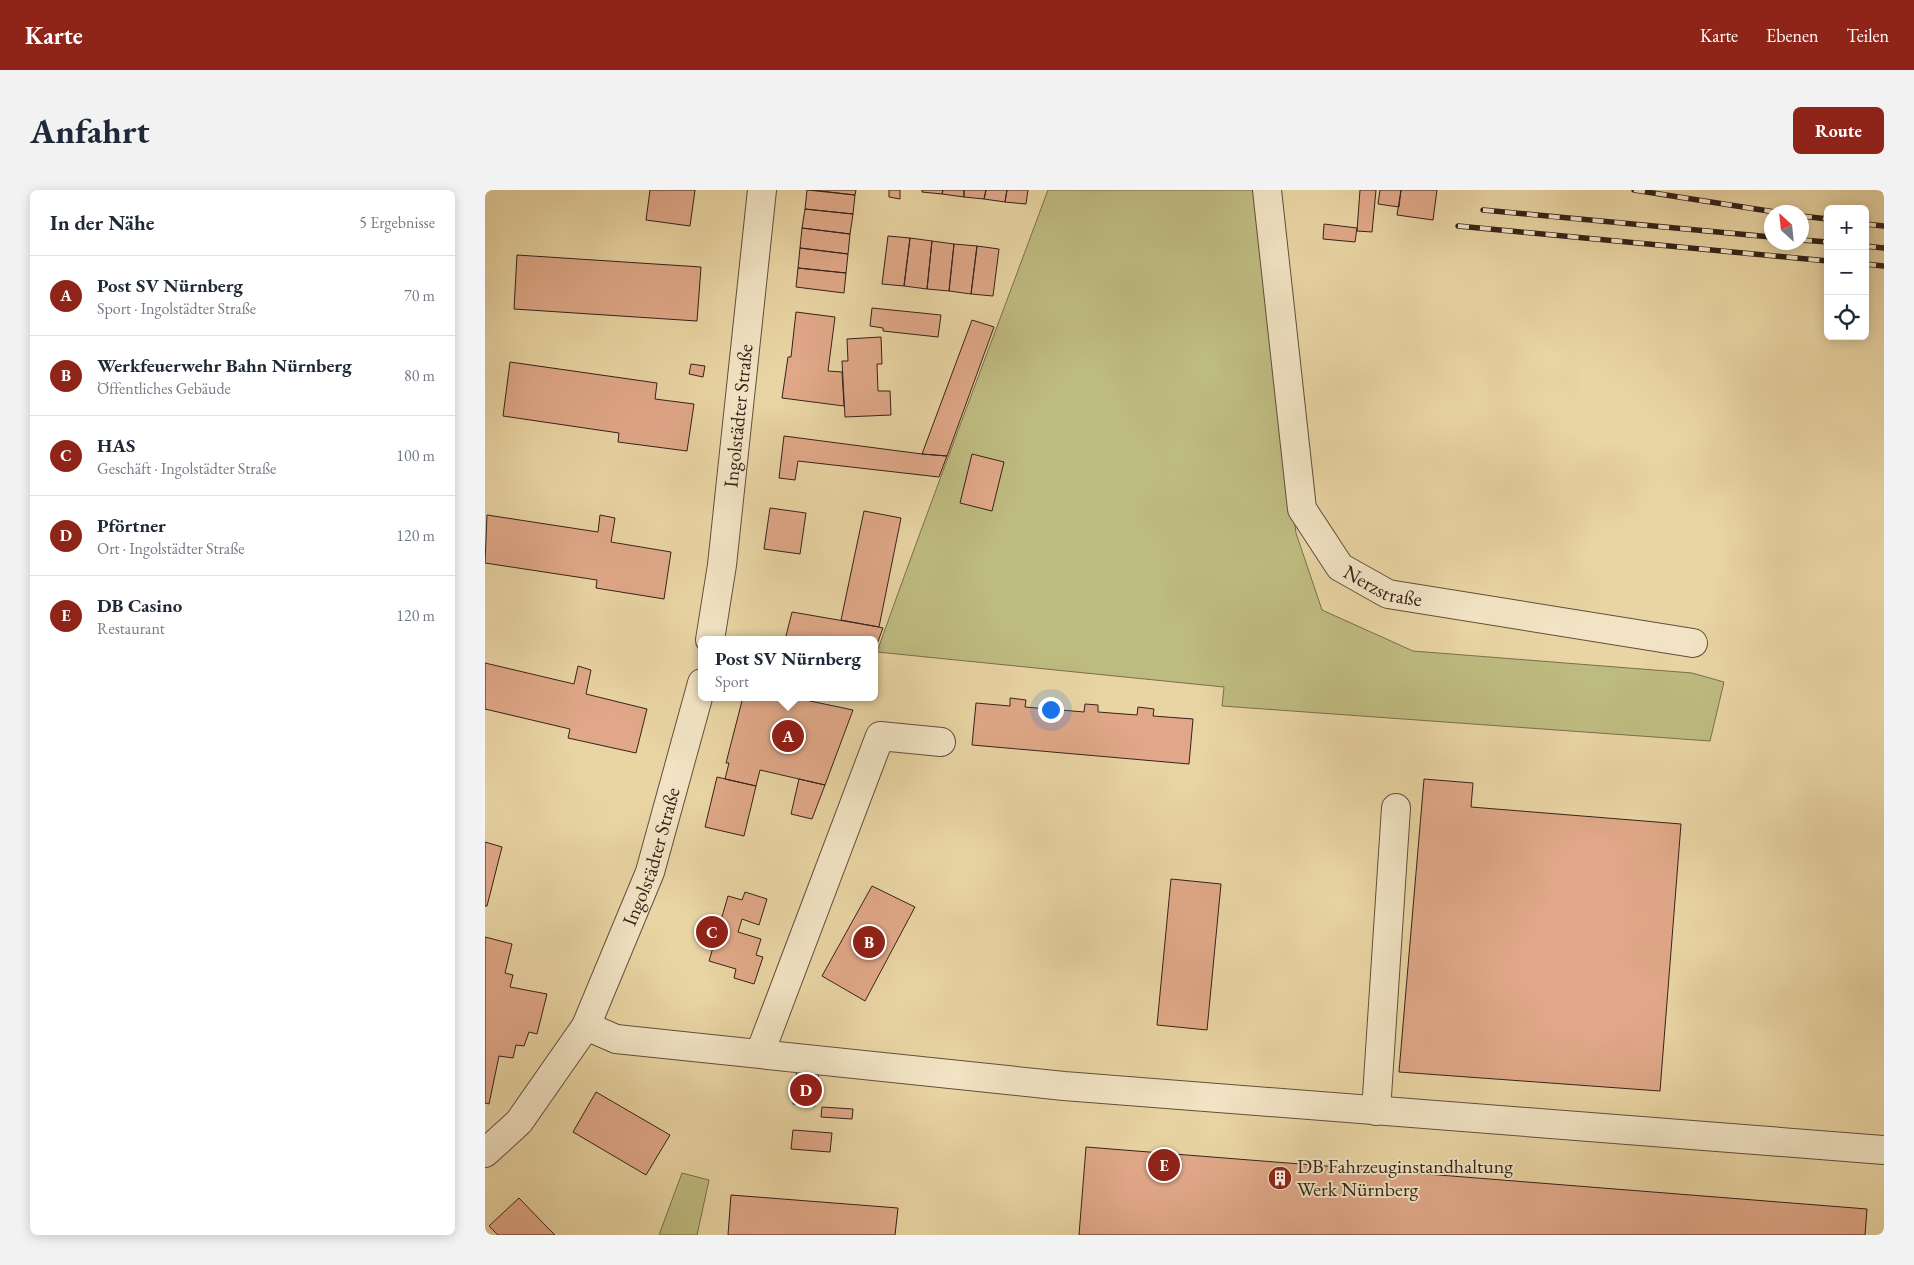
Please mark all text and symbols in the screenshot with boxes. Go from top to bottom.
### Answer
text: Karte [25,20,83,51]
text: Karte [1700,24,1738,47]
text: Ebenen [1766,24,1819,47]
text: Teilen [1847,24,1889,47]
button: Route [1793,107,1884,154]
text: Anfahrt [30,108,150,153]
north arrow [1764,205,1809,250]
map controls [1824,205,1869,340]
button: + [1824,205,1869,250]
text: In der Nähe [50,209,155,236]
text: 5 Ergebnisse [359,212,435,233]
button: − [1824,250,1869,295]
text: Post SV Nürnberg [97,273,243,298]
text: A [60,285,72,306]
text: 70 m [404,285,435,306]
button: locate [1824,295,1869,340]
text: Sport · Ingolstädter Straße [97,298,256,319]
street label: Ingolstädter Straße [717,342,759,489]
text: Werkfeuerwehr Bahn Nürnberg [97,353,352,378]
text: B [61,365,71,386]
text: 80 m [404,365,435,386]
text: Öffentliches Gebäude [97,378,231,399]
text: HAS [97,433,135,458]
text: C [60,445,72,466]
text: 100 m [396,445,435,466]
text: Geschäft · Ingolstädter Straße [97,458,276,479]
text: Pförtner [97,513,166,538]
text: D [60,525,72,546]
text: 120 m [396,525,435,546]
text: Ort · Ingolstädter Straße [97,538,245,559]
street label: Nerzstraße [1339,559,1424,612]
text: DB Casino [97,593,182,618]
text: E [61,605,71,626]
text: 120 m [396,605,435,626]
text: Restaurant [97,618,165,639]
popup [698,636,878,701]
text: Post SV Nürnberg [715,646,861,671]
text: Sport [715,671,749,692]
your location [1038,697,1064,723]
pin: A [772,717,804,755]
street label: Ingolstädter Straße [616,784,686,930]
pin: C [696,913,728,951]
pin: B [853,923,885,961]
pin: D [790,1071,822,1109]
pin: E [1148,1146,1180,1184]
place label: DB Fahrzeuginstandhaltung Werk Nürnberg [1297,1153,1513,1202]
building icon: DB Fahrzeuginstandhaltung Werk Nürnberg [1267,1165,1293,1191]

